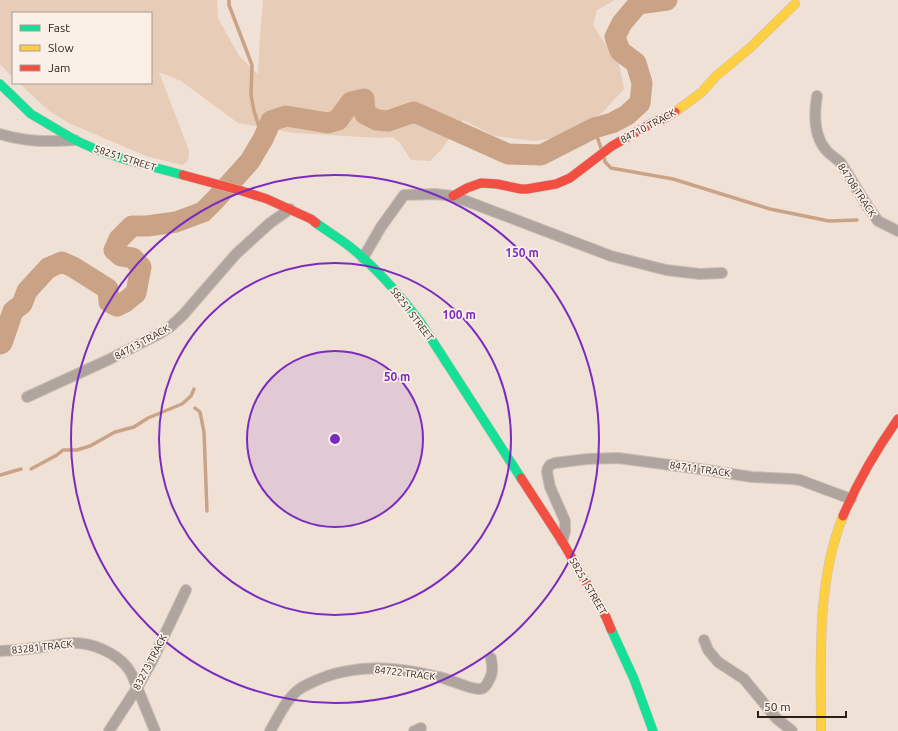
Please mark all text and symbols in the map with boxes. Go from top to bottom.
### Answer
legend [12,12,152,84]
text: Fast [48,21,70,34]
text: Slow [48,41,74,54]
text: Jam [48,61,70,74]
street label: 84710 TRACK [618,107,678,145]
street label: 58251 STREET [93,143,158,173]
street label: 84708 TRACK [836,161,878,219]
text: 150 m [505,246,539,259]
street label: 58251 STREET [388,285,436,343]
text: 100 m [442,308,476,321]
street label: 84713 TRACK [113,322,171,362]
text: 50 m [384,370,410,383]
centre of rings [328,432,342,446]
street label: 84711 TRACK [669,459,731,479]
street label: 58251 STREET [567,555,609,617]
street label: 83273 TRACK [131,632,169,692]
street label: 83281 TRACK [11,638,73,656]
street label: 84722 TRACK [374,664,436,682]
scale bar [758,693,846,719]
text: 50 m [764,700,791,713]

